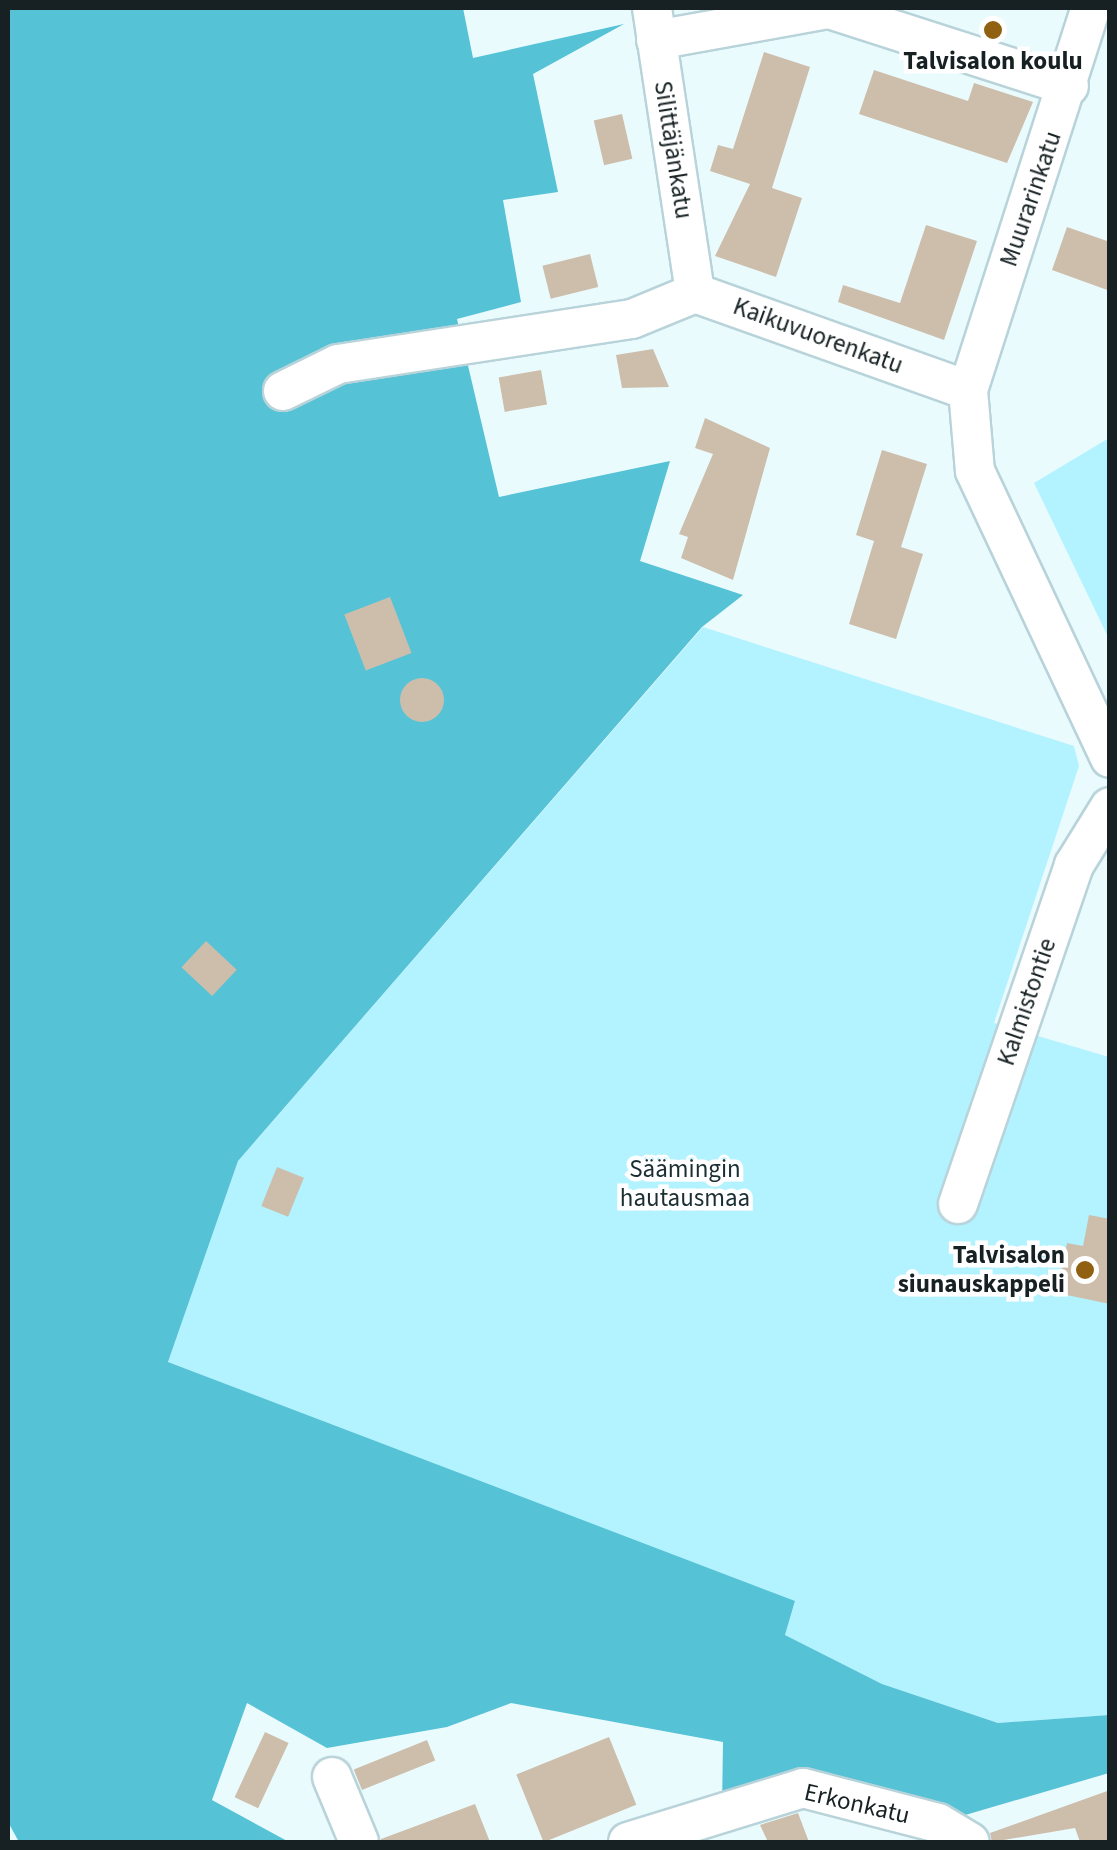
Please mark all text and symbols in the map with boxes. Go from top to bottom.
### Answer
marker: Talvisalon koulu [982,19,1004,41]
place label: Talvisalon koulu [903,46,1083,76]
street label: Silittäjänkatu [647,79,699,221]
street label: Muurarinkatu [994,127,1068,271]
street label: Kaikuvuorenkatu [729,291,907,381]
street label: Kalmistontie [991,934,1063,1070]
park label: Säämingin hautausmaa [620,1155,750,1214]
place label: Talvisalon siunauskappeli [898,1241,1065,1300]
marker: Talvisalon siunauskappeli [1074,1259,1096,1281]
street label: Erkonkatu [801,1777,913,1831]

